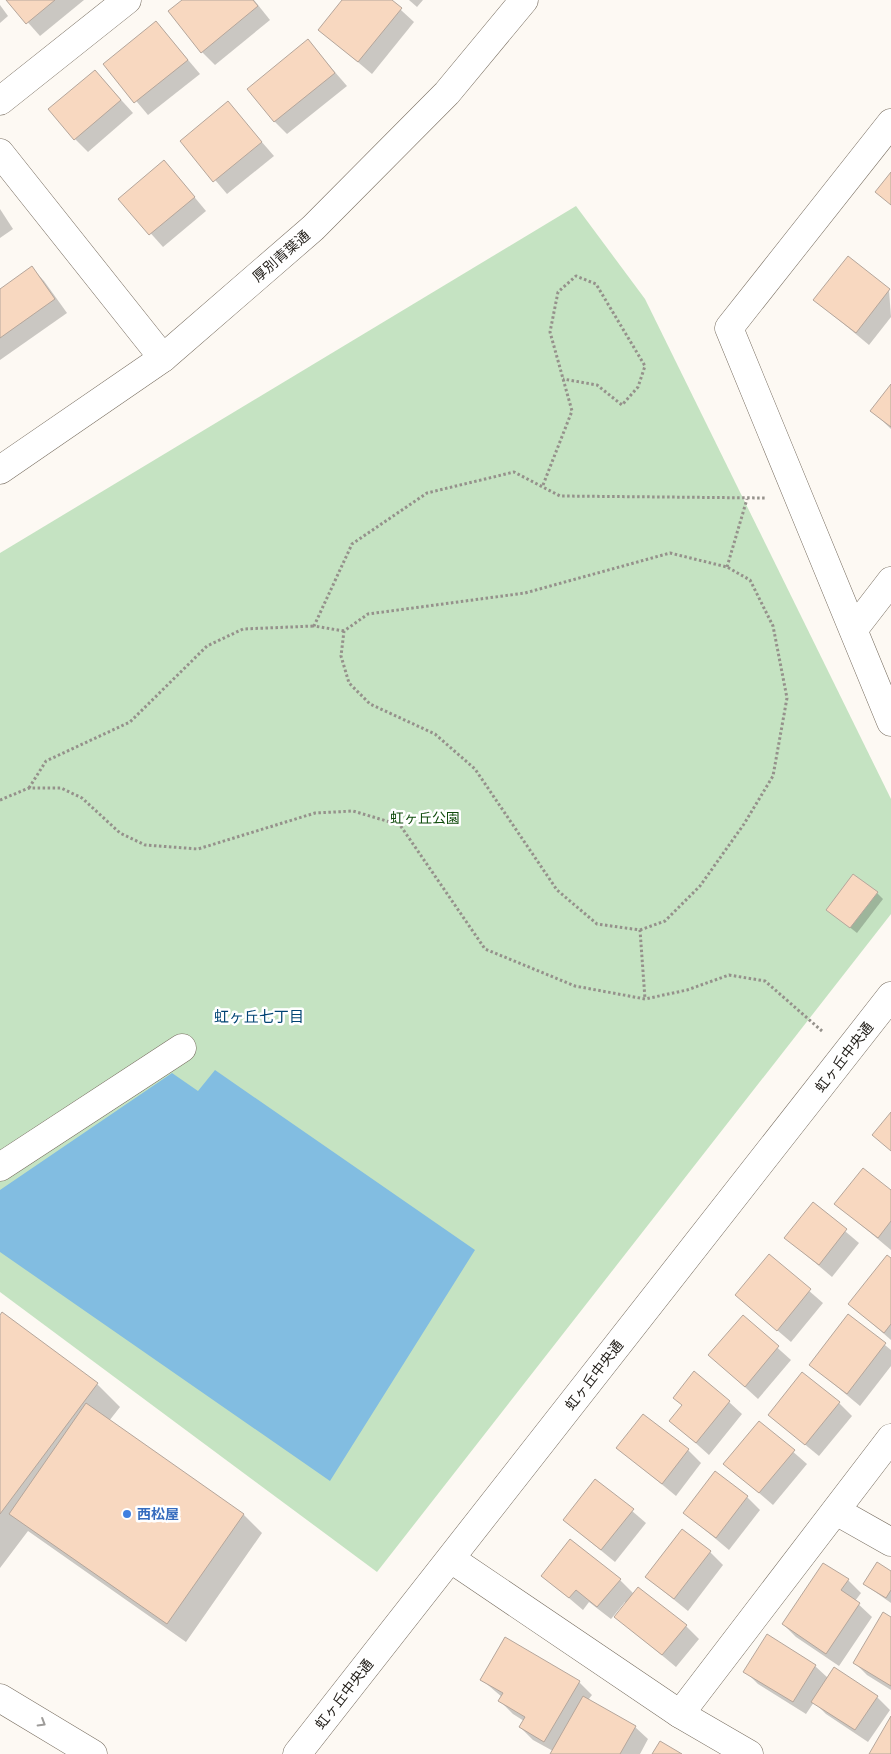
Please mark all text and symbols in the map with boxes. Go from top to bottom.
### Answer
street label: 厚別青葉通 [250,228,314,287]
park label: 虹ヶ丘公園 [390,811,460,828]
district label: 虹ヶ丘七丁目 [214,1009,304,1028]
street label: 虹ヶ丘中央通 [813,1020,878,1096]
street label: 虹ヶ丘中央通 [563,1338,628,1414]
place label: 西松屋 [137,1507,179,1524]
marker: 西松屋 [121,1508,133,1520]
street label: 虹ヶ丘中央通 [313,1657,378,1733]
one-way arrow [36,1716,45,1726]

